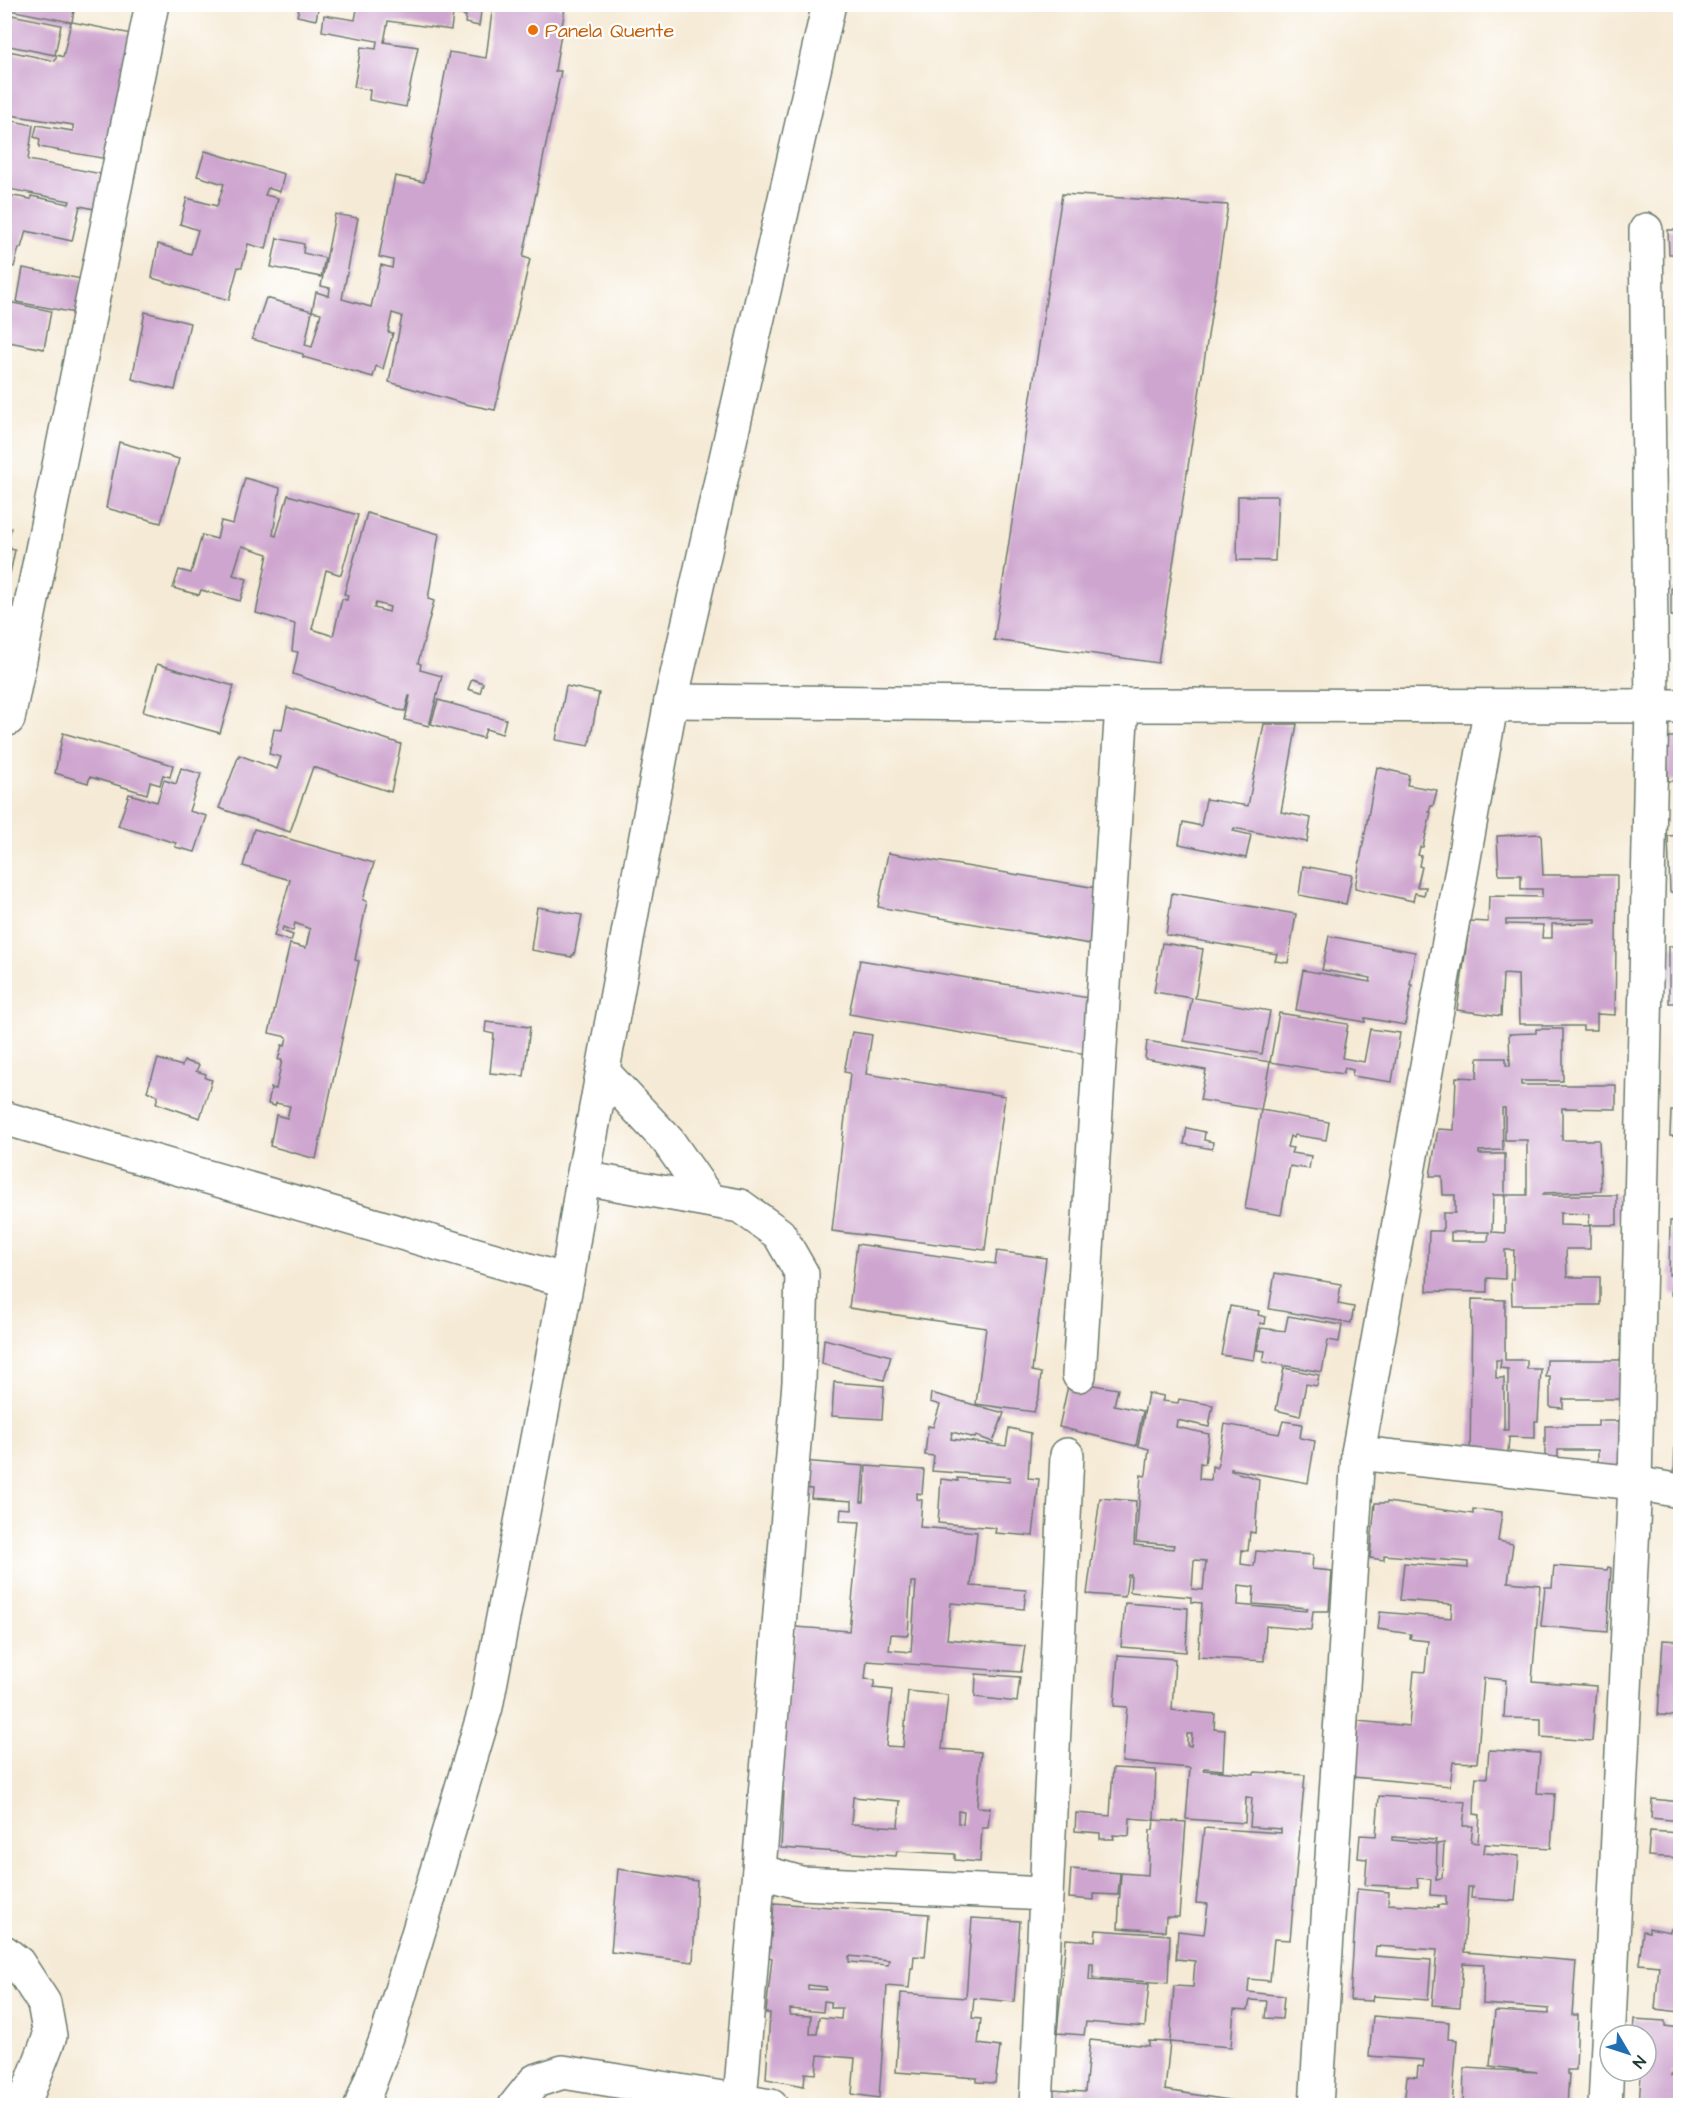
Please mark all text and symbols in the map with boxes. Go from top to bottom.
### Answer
place label: Panela Quente [545,17,674,45]
marker: Panela Quente [526,23,540,37]
north arrow [1598,2023,1658,2083]
text: N [1627,2051,1651,2073]

